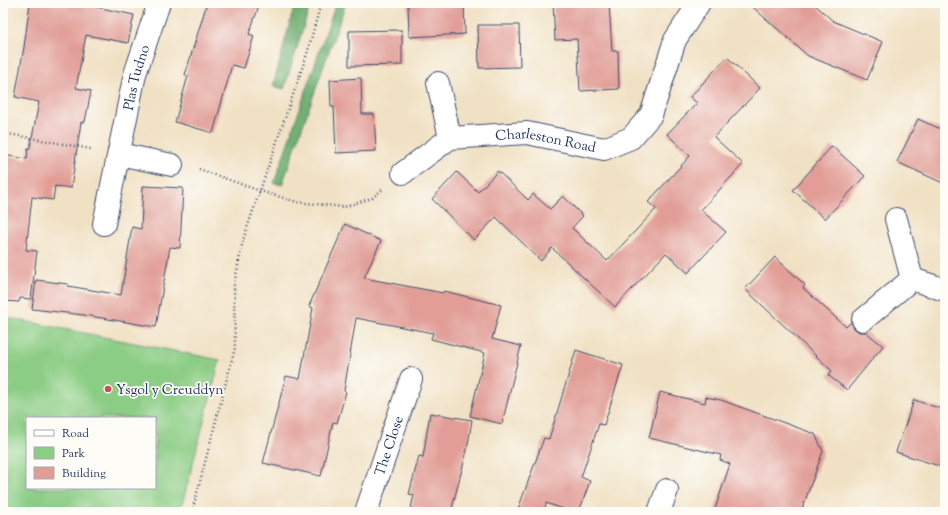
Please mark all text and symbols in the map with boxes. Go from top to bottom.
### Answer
street label: Plas Tudno [120,42,156,112]
street label: Charleston Road [495,125,598,159]
place label: Ysgol y Creuddyn [116,381,223,401]
marker: Ysgol y Creuddyn [103,384,113,394]
street label: The Close [371,414,410,479]
legend [26,417,156,489]
text: Road [62,425,89,443]
text: Park [62,445,85,463]
text: Building [62,465,106,483]

